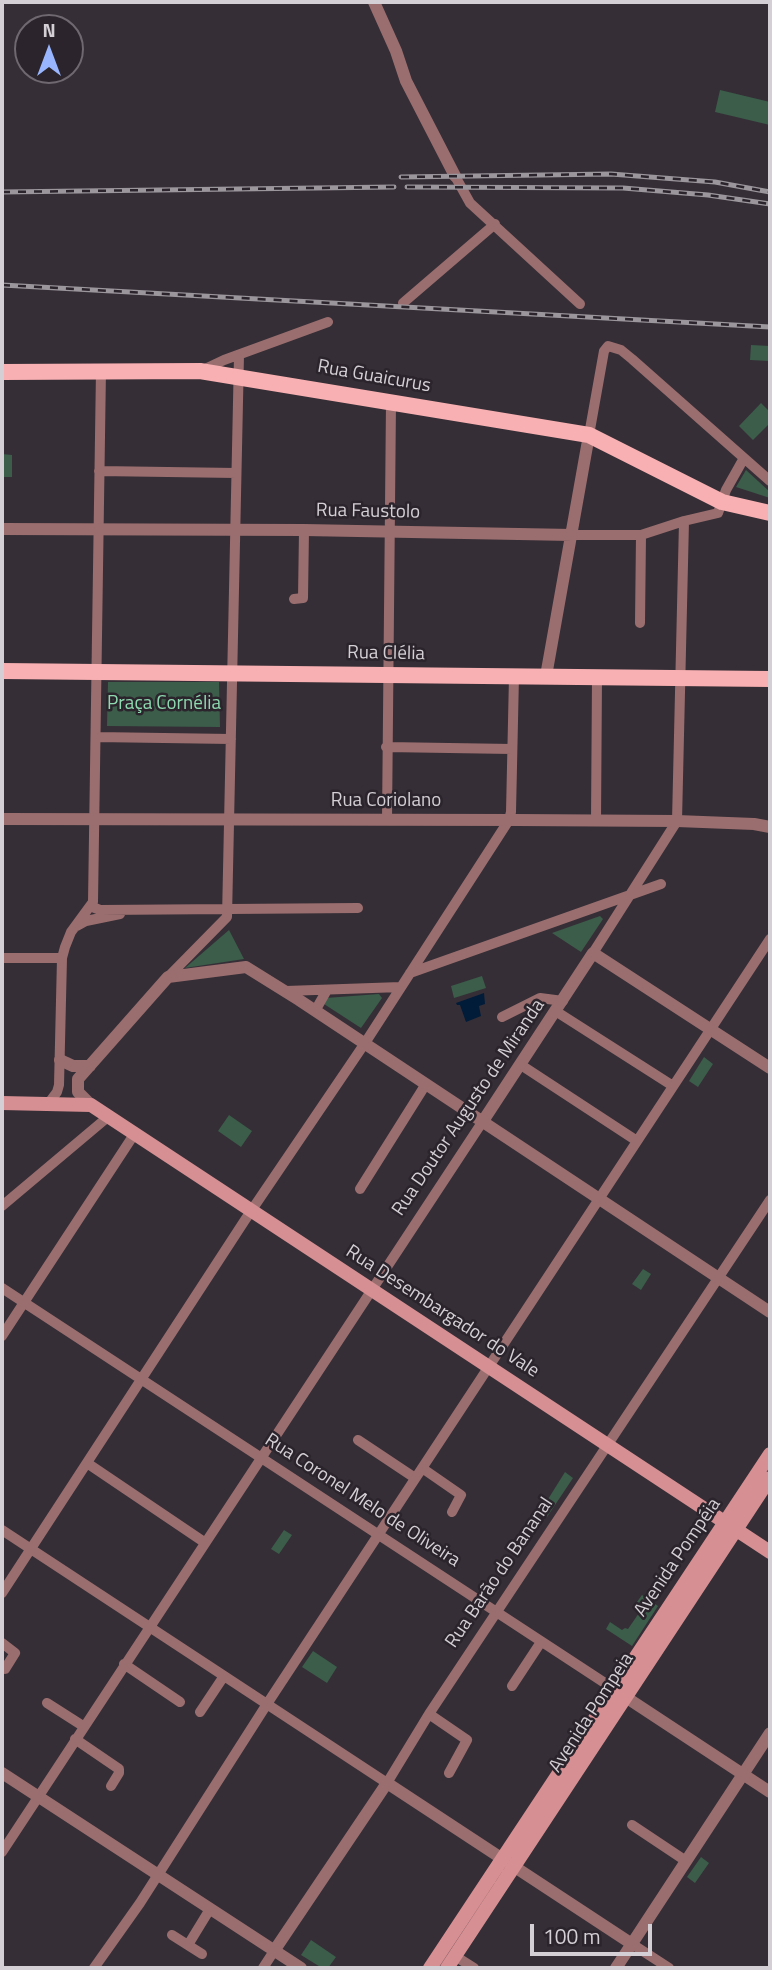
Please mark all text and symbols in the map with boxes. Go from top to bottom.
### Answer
north arrow [14,14,84,84]
text: N [42,15,56,44]
street label: Rua Guaicurus [316,356,432,398]
street label: Rua Faustolo [316,500,420,524]
street label: Rua Clélia [347,642,425,666]
park label: Praça Cornélia [107,693,221,715]
street label: Rua Coriolano [331,790,441,812]
street label: Rua Doutor Augusto de Miranda [388,995,550,1221]
street label: Rua Desembargador do Vale [341,1241,543,1383]
street label: Rua Coronel Melo de Oliveira [260,1429,464,1573]
street label: Rua Barão do Bananal [441,1494,559,1652]
street label: Avenida Pompéia [630,1494,726,1622]
street label: Avenida Pompeia [545,1649,639,1777]
scale bar [534,1910,656,1954]
text: 100 m [543,1920,600,1952]

